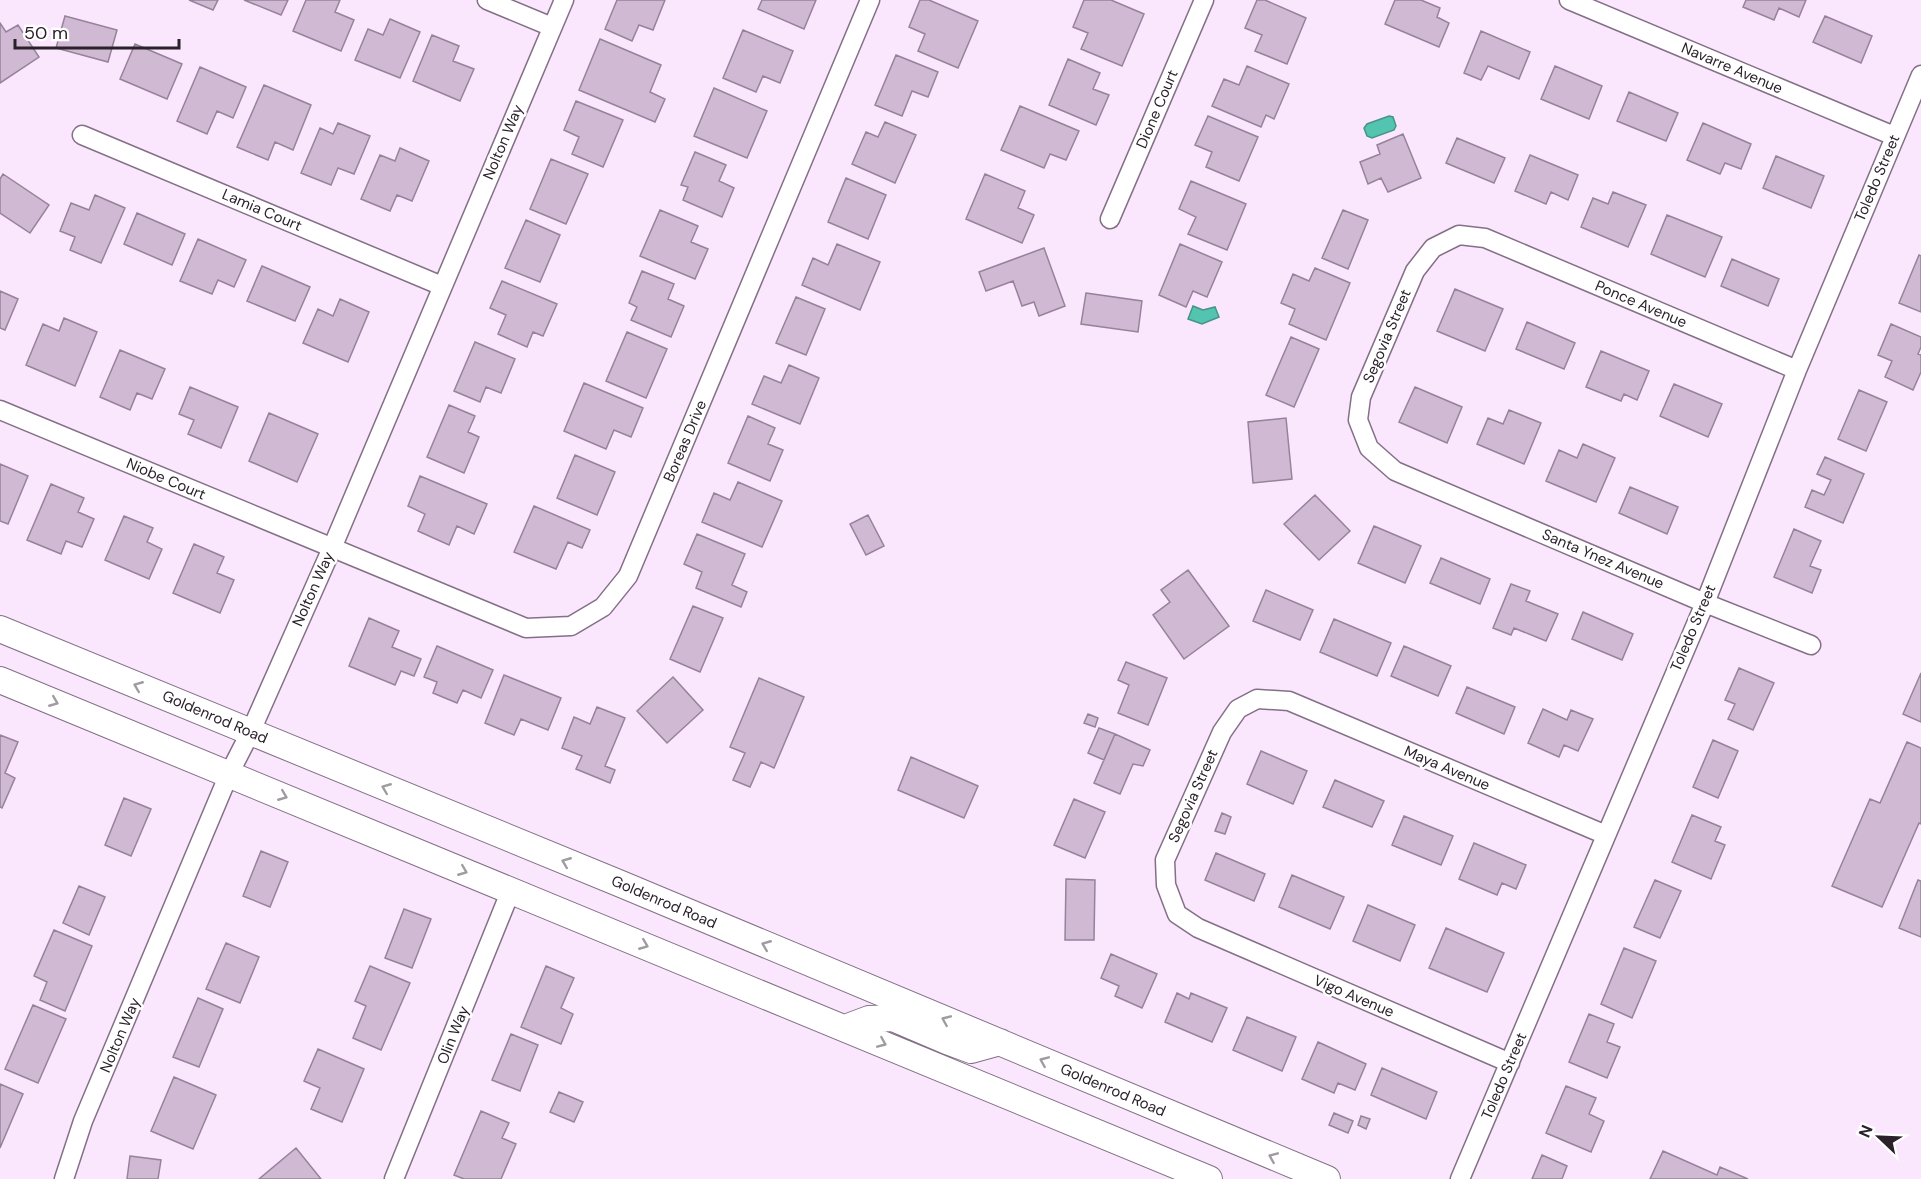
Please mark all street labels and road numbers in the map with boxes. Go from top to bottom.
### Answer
street label: Navarre Avenue [1678,38,1786,98]
street label: Dione Court [1131,67,1183,151]
street label: Nolton Way [478,101,528,183]
street label: Toledo Street [1850,131,1904,225]
street label: Lamia Court [219,184,305,236]
street label: Ponce Avenue [1592,276,1690,332]
street label: Segovia Street [1358,286,1416,386]
street label: Boreas Drive [659,397,711,485]
street label: Niobe Court [123,453,209,505]
street label: Santa Ynez Avenue [1539,524,1667,594]
street label: Nolton Way [288,548,339,630]
street label: Toledo Street [1666,581,1720,675]
street label: Goldenrod Road [159,686,271,748]
street label: Maya Avenue [1401,741,1493,795]
street label: Segovia Street [1164,746,1223,846]
street label: Goldenrod Road [608,871,720,933]
street label: Vigo Avenue [1311,970,1397,1022]
street label: Nolton Way [95,994,145,1076]
street label: Olin Way [432,1002,474,1067]
street label: Toledo Street [1477,1029,1531,1123]
street label: Goldenrod Road [1057,1059,1169,1121]

